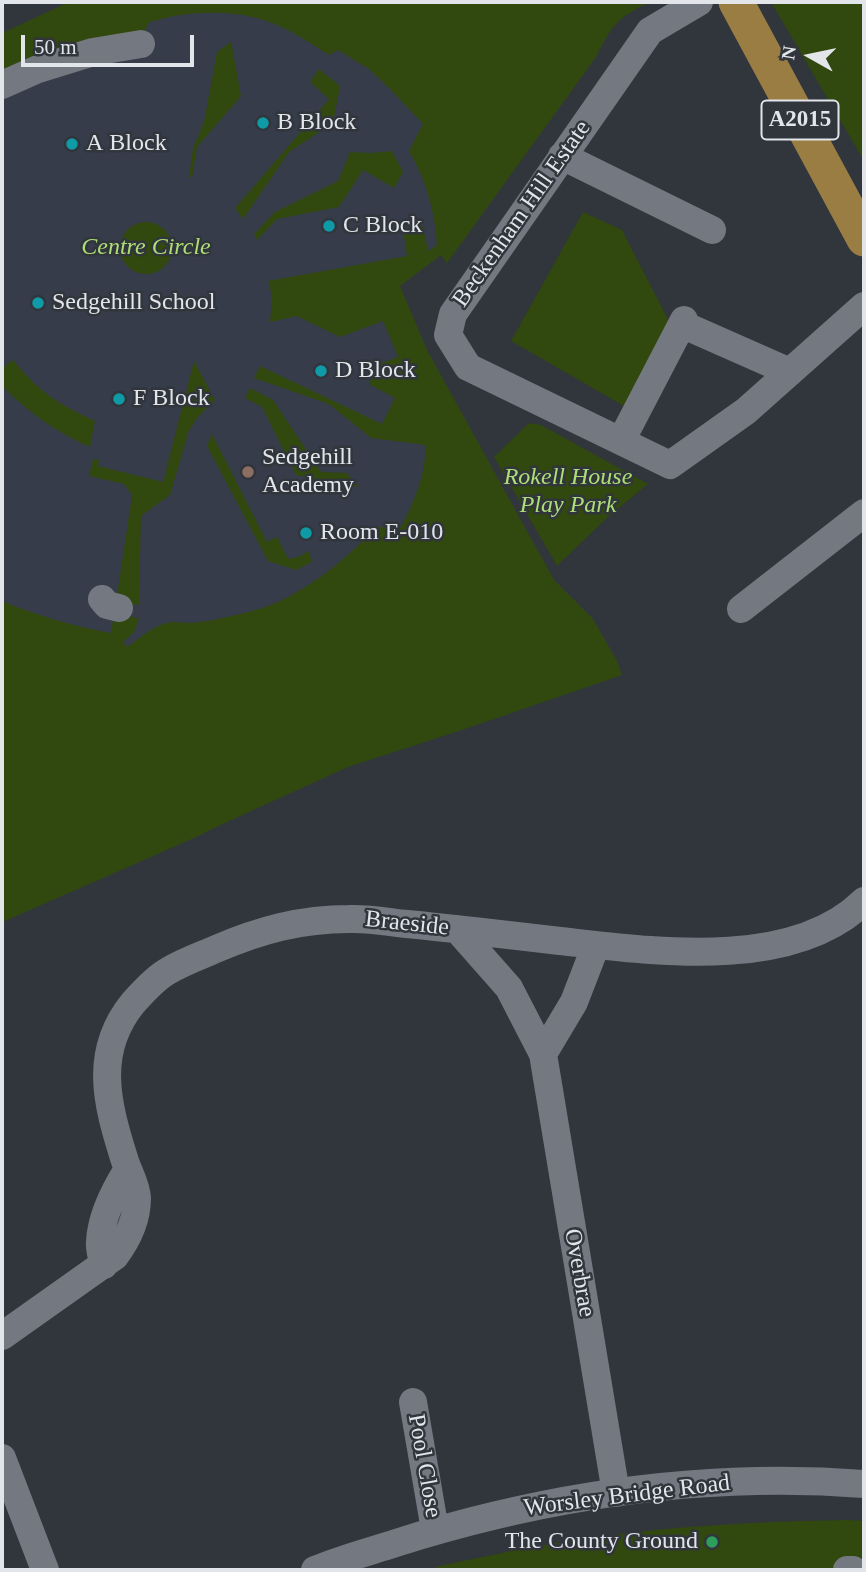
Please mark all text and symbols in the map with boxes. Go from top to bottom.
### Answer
scale bar [24,21,198,65]
north arrow [775,21,845,91]
text: 50 m [34,35,77,59]
text: N [777,44,800,61]
road number: A2015 [762,100,838,140]
place label: B Block [277,109,356,137]
marker: B Block [255,115,271,131]
street label: Beckenham Hill Estate [447,115,597,313]
place label: A Block [86,130,167,158]
marker: A Block [64,136,80,152]
place label: C Block [343,212,422,240]
marker: C Block [321,218,337,234]
park label: Centre Circle [81,234,211,262]
place label: Sedgehill School [52,289,215,317]
marker: Sedgehill School [30,295,46,311]
place label: D Block [335,357,416,385]
marker: D Block [313,363,329,379]
place label: F Block [133,385,210,413]
marker: F Block [111,391,127,407]
place label: Sedgehill Academy [262,444,354,500]
marker: Sedgehill Academy [240,464,256,480]
park label: Rokell House Play Park [504,464,632,520]
place label: Room E-010 [320,519,443,547]
marker: Room E-010 [298,525,314,541]
street label: Braeside [364,905,450,943]
street label: Overbrae [557,1227,601,1319]
street label: Pool Close [401,1412,447,1520]
street label: Worsley Bridge Road [522,1469,732,1523]
place label: The County Ground [505,1528,698,1556]
marker: The County Ground [704,1534,720,1550]

